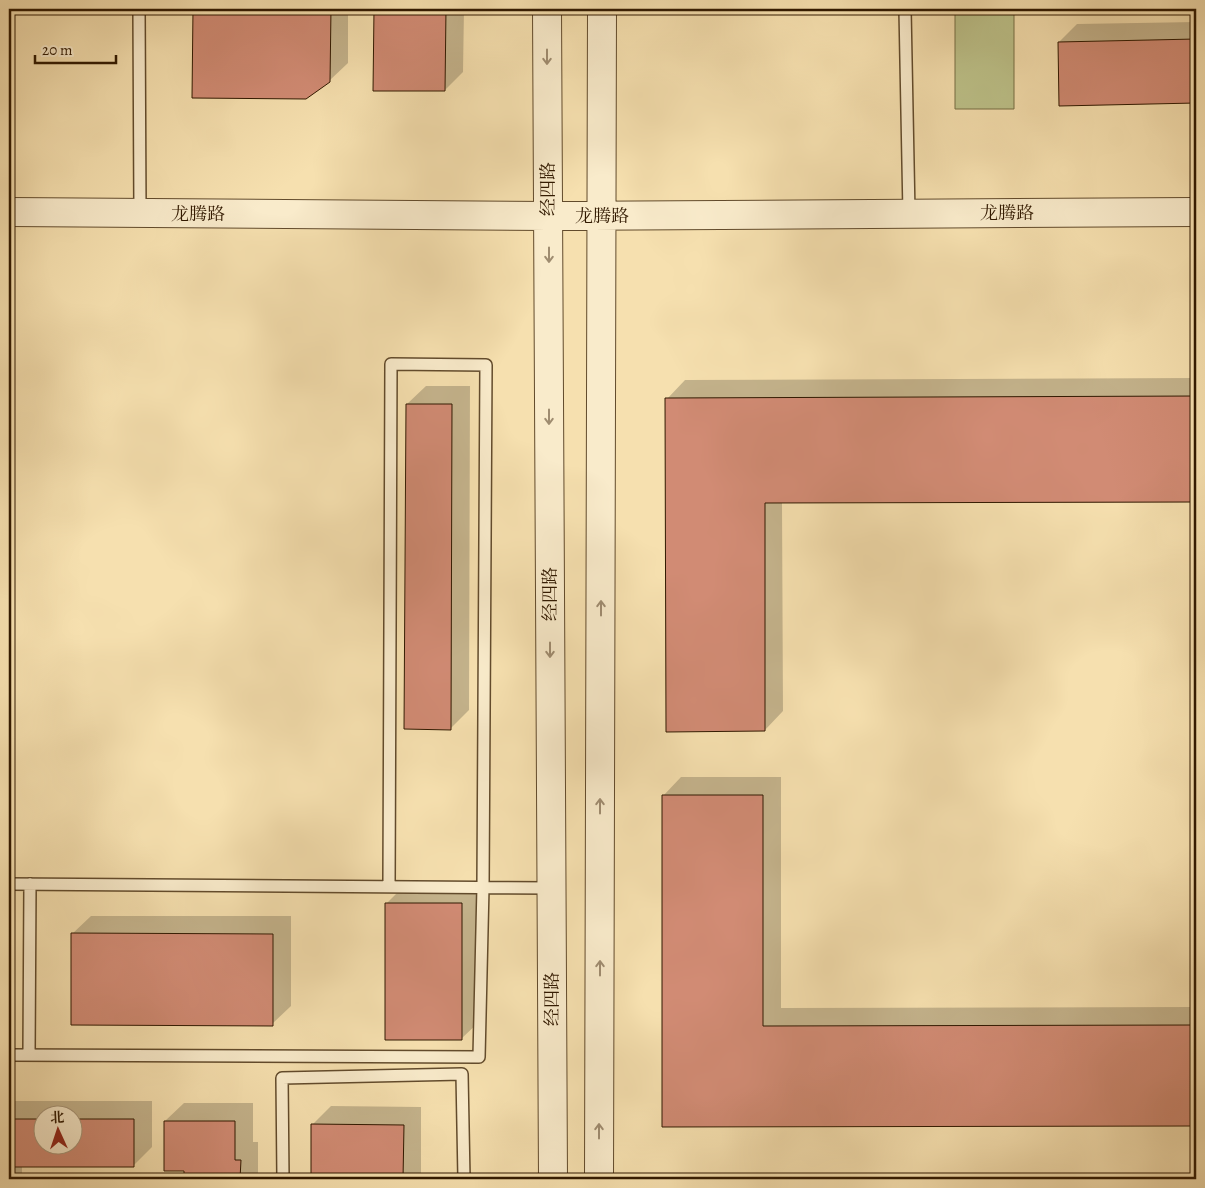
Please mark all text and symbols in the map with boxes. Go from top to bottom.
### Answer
scale bar [35,32,116,64]
text: 20 m [42,40,73,60]
one-way arrow [542,49,552,65]
street label: 经四路 [536,162,560,216]
street label: 龙腾路 [980,201,1034,225]
street label: 龙腾路 [171,202,225,226]
street label: 龙腾路 [575,204,629,228]
one-way arrow [544,246,554,263]
one-way arrow [544,409,554,425]
street label: 经四路 [538,567,562,621]
one-way arrow [596,600,606,616]
one-way arrow [545,642,555,658]
one-way arrow [595,798,605,814]
one-way arrow [595,960,605,976]
street label: 经四路 [540,972,564,1026]
north arrow [32,1106,82,1156]
text: 北 [50,1108,65,1127]
one-way arrow [594,1123,604,1139]

